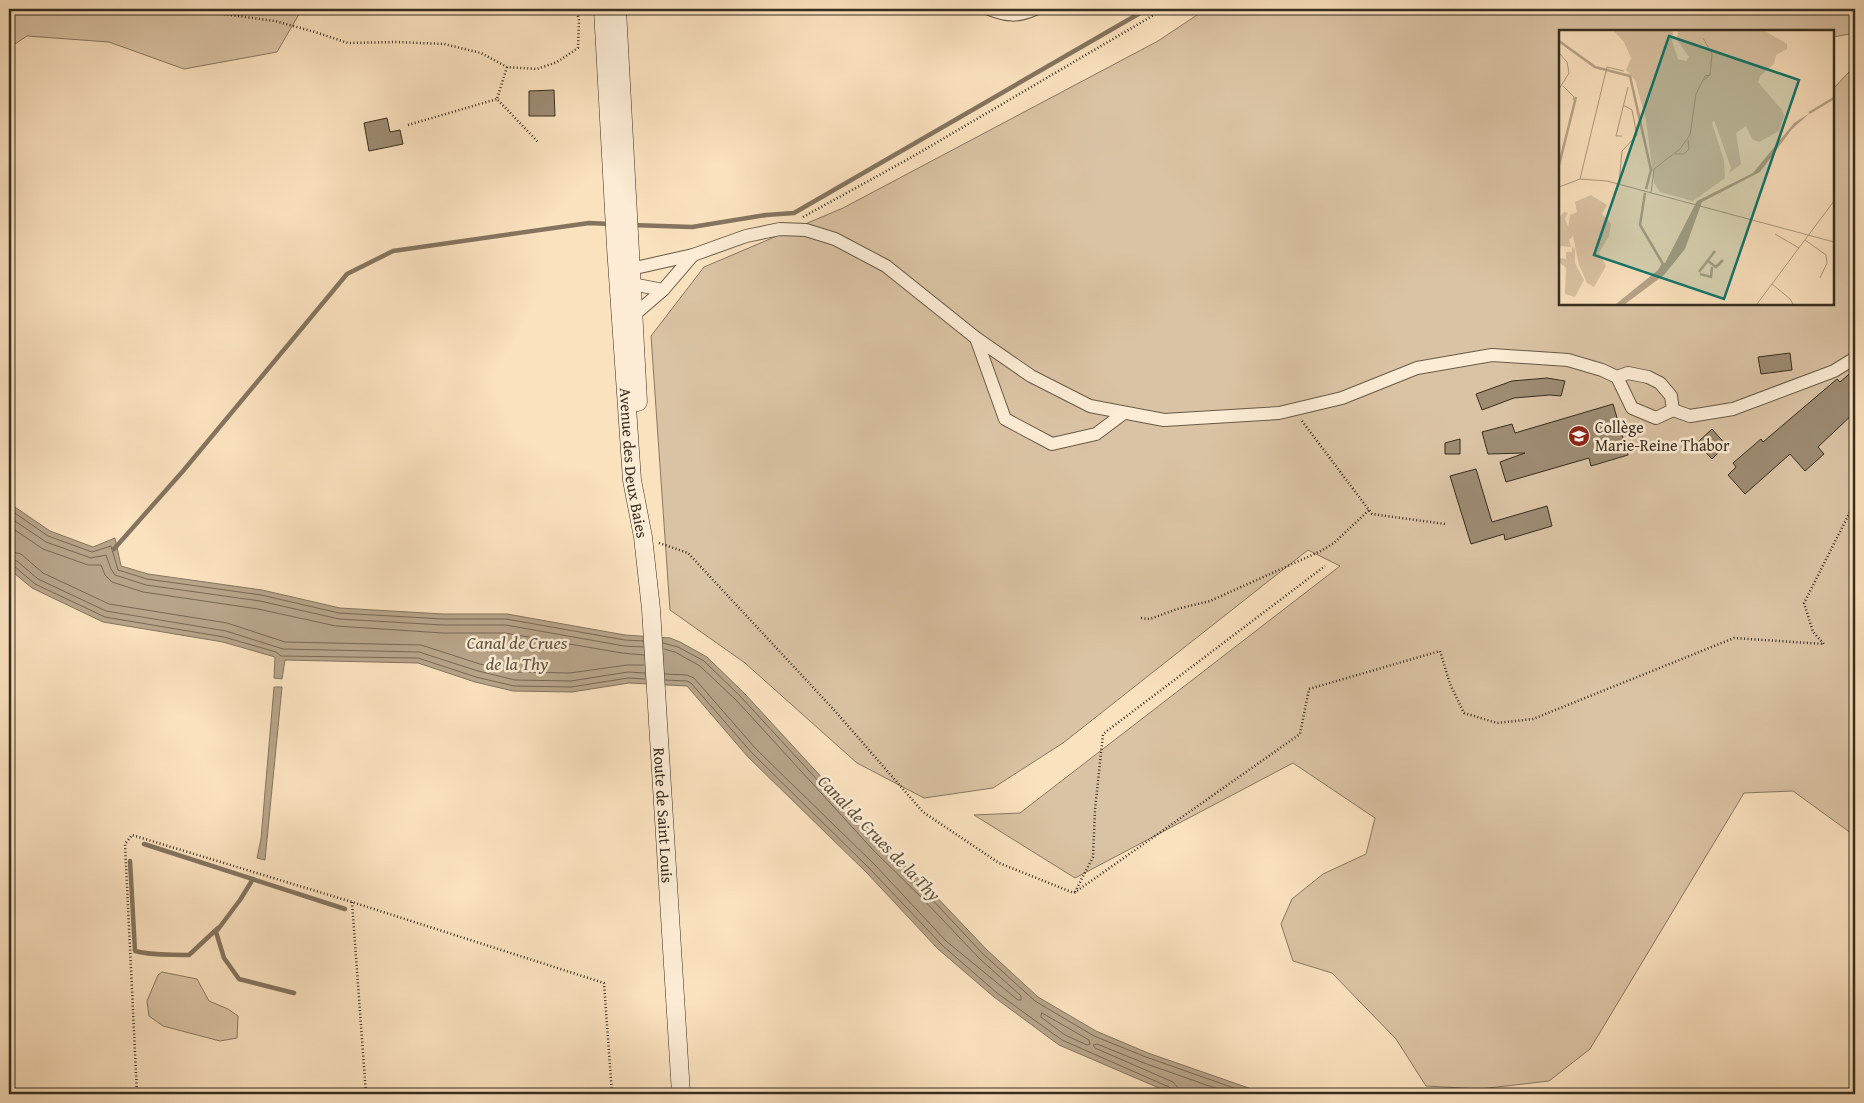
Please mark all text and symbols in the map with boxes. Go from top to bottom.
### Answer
inset map [1559,30,1834,305]
street label: Avenue des Deux Baies [614,387,655,540]
place label: Collège Marie-Reine Thabor [1595,415,1730,457]
school or university icon: Collège Marie-Reine Thabor [1567,424,1591,448]
water label: Canal de Crues de la Thy [467,629,568,677]
street label: Route de Saint Louis [648,747,680,884]
water label: Canal de Crues de la Thy [812,768,948,908]

